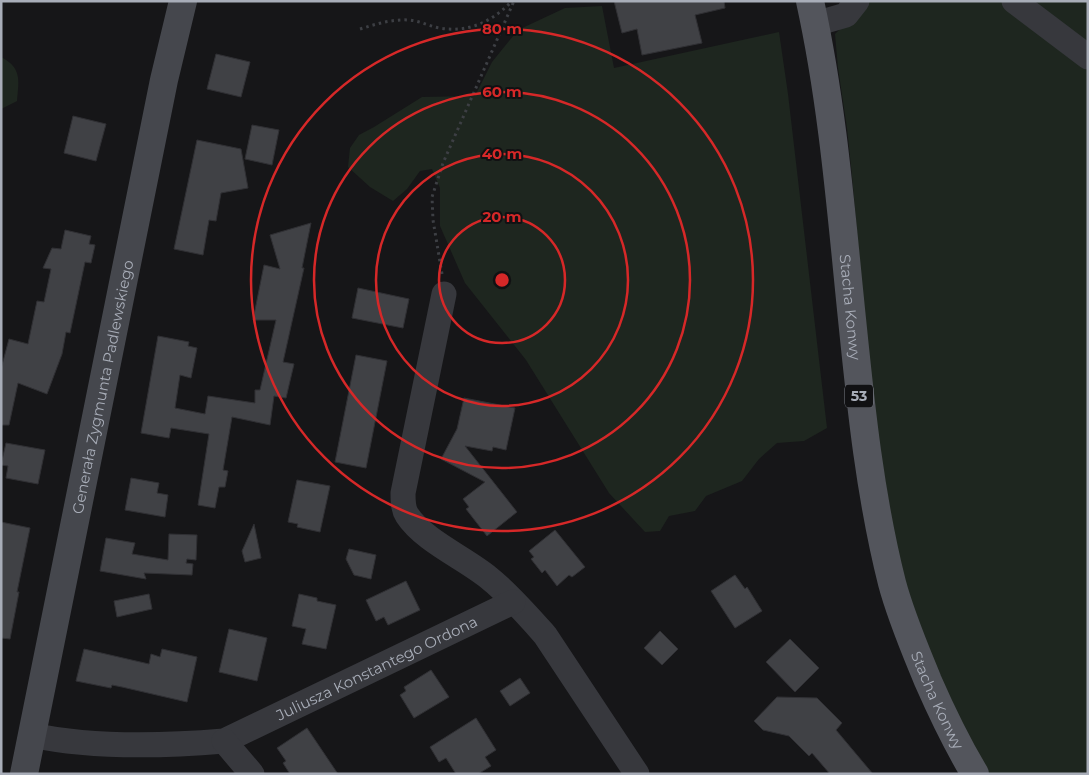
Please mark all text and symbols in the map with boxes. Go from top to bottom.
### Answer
text: 80 m [482,19,522,38]
text: 60 m [482,82,522,101]
text: 40 m [482,144,522,163]
text: 20 m [482,207,522,226]
street label: Stacha Konwy [836,253,866,362]
street label: Generała Zygmunta Padlewskiego [67,258,137,515]
centre of rings [493,271,511,289]
road number: 53 [845,384,873,408]
street label: Juliusza Konstantego Ordona [272,611,480,725]
street label: Stacha Konwy [907,648,969,753]

